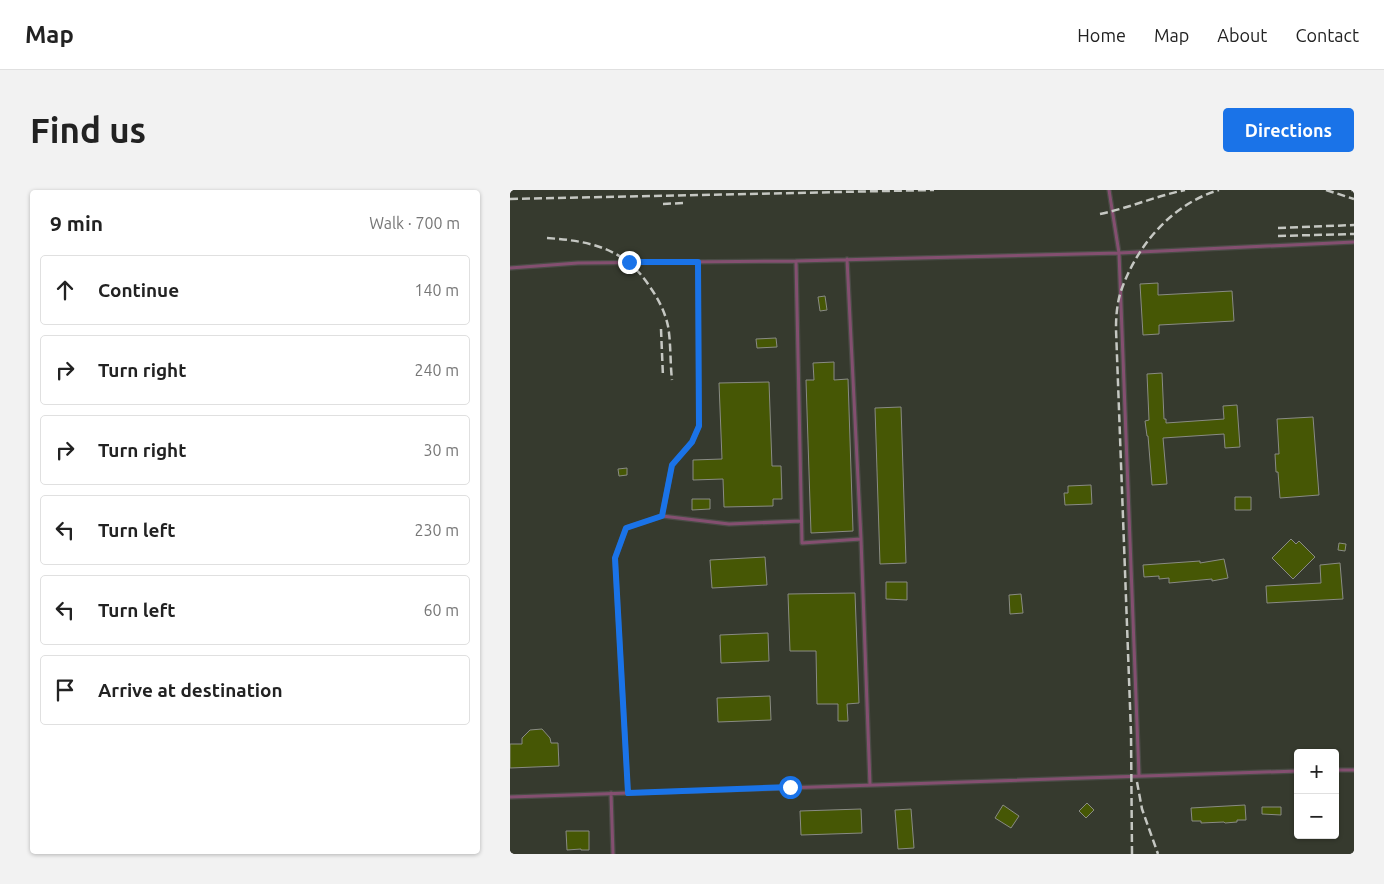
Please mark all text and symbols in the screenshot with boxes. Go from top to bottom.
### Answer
text: Map [25,21,74,48]
text: Home [1077,25,1126,45]
text: Map [1154,25,1189,45]
text: About [1217,25,1267,45]
text: Contact [1295,25,1359,45]
button: Directions [1223,108,1354,152]
text: Find us [30,110,146,150]
text: 9 min [50,211,103,235]
text: Walk · 700 m [369,214,460,232]
route end [618,251,641,274]
icon: ahead [51,276,79,304]
text: Continue [98,279,179,301]
text: 140 m [414,281,459,299]
icon: right [51,356,79,384]
text: Turn right [98,359,186,381]
text: 240 m [414,361,459,379]
icon: right [51,436,79,464]
text: Turn right [98,439,186,461]
text: 30 m [423,441,459,459]
icon: left [51,516,79,544]
text: Turn left [98,519,176,541]
text: 230 m [414,521,459,539]
icon: left [51,596,79,624]
text: Turn left [98,599,176,621]
text: 60 m [423,601,459,619]
icon: arrive [51,676,79,704]
text: Arrive at destination [98,679,283,701]
map controls [1294,749,1339,839]
button: + [1294,749,1339,794]
route start [779,776,802,799]
button: − [1294,794,1339,839]

